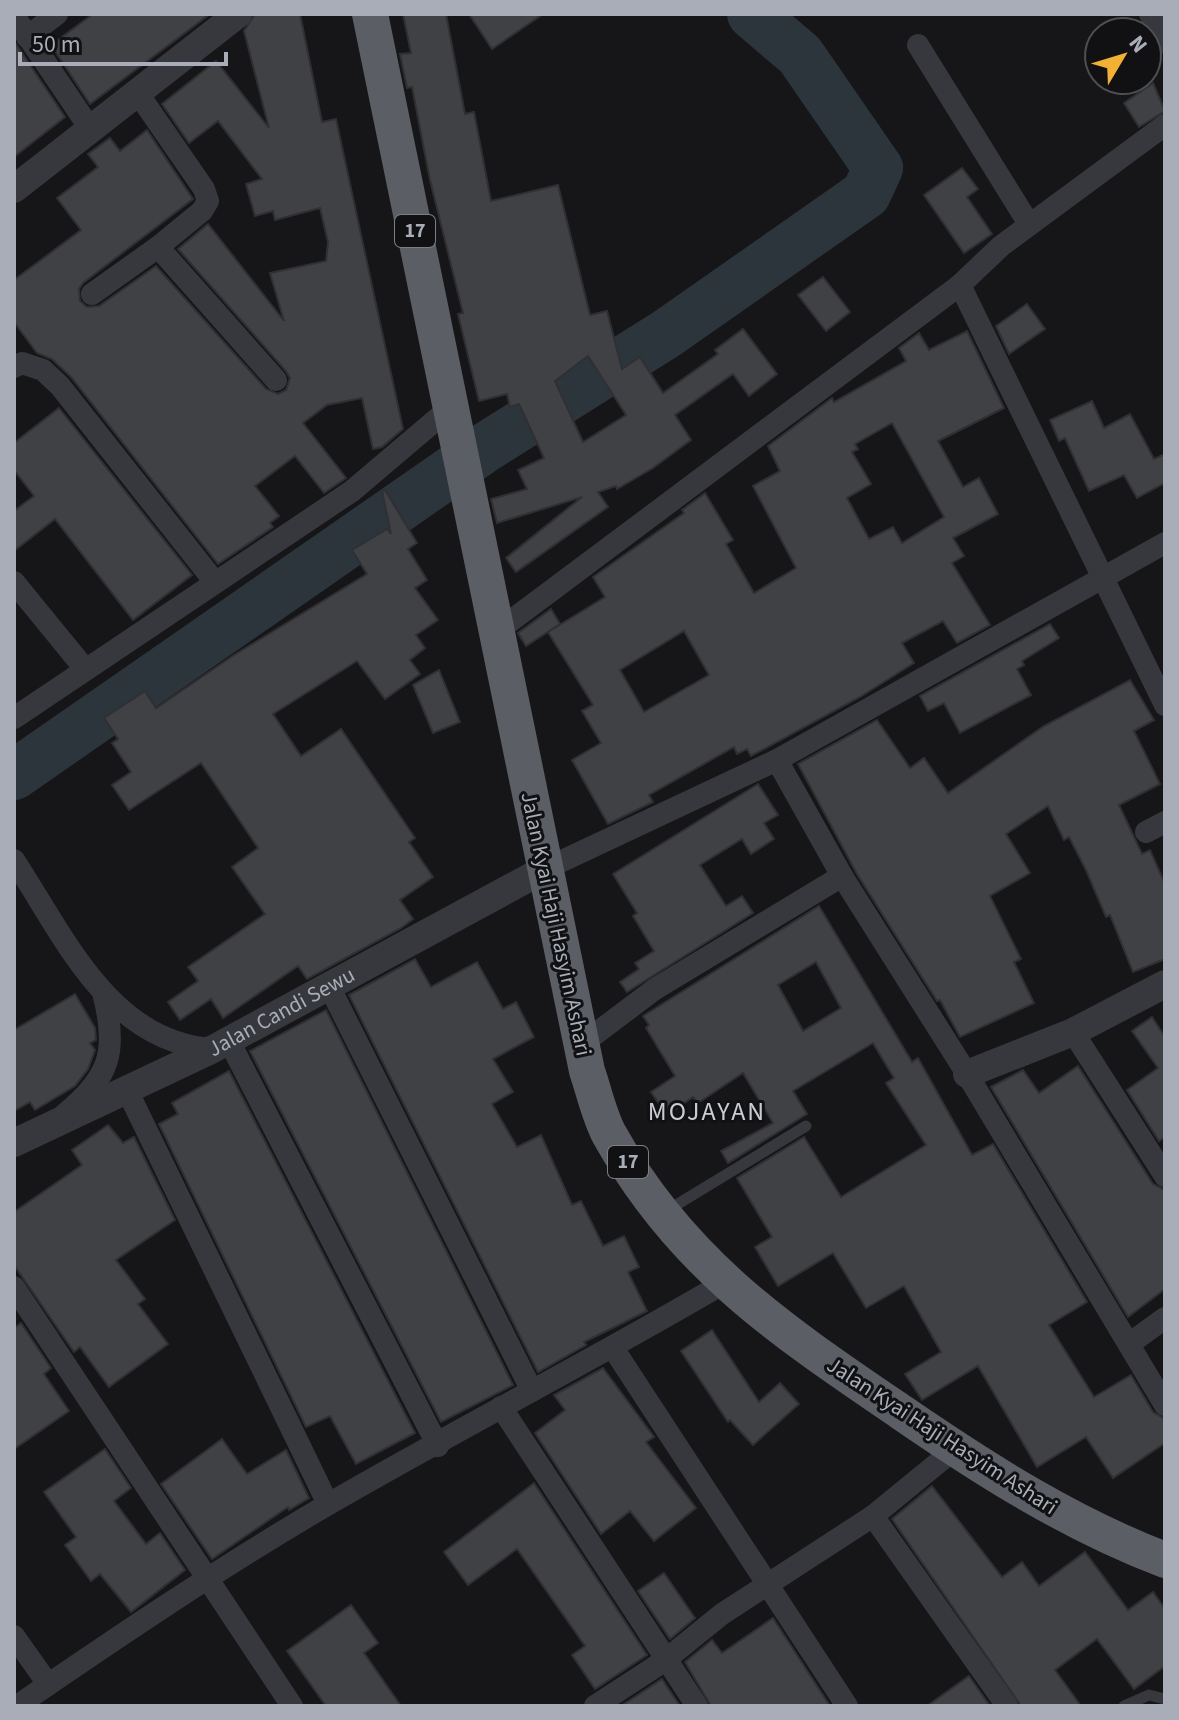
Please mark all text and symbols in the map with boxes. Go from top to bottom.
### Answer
scale bar [20,16,226,66]
north arrow [1083,16,1163,96]
text: 50 m [32,27,81,62]
text: N [1121,29,1155,60]
road number: 17 [395,215,435,247]
street label: Jalan Kyai Haji Hasyim Ashari [512,789,600,1059]
street label: Jalan Candi Sewu [202,959,361,1065]
district label: MOJAYAN [648,1093,766,1130]
road number: 17 [608,1146,648,1178]
street label: Jalan Kyai Haji Hasyim Ashari [820,1349,1064,1523]

